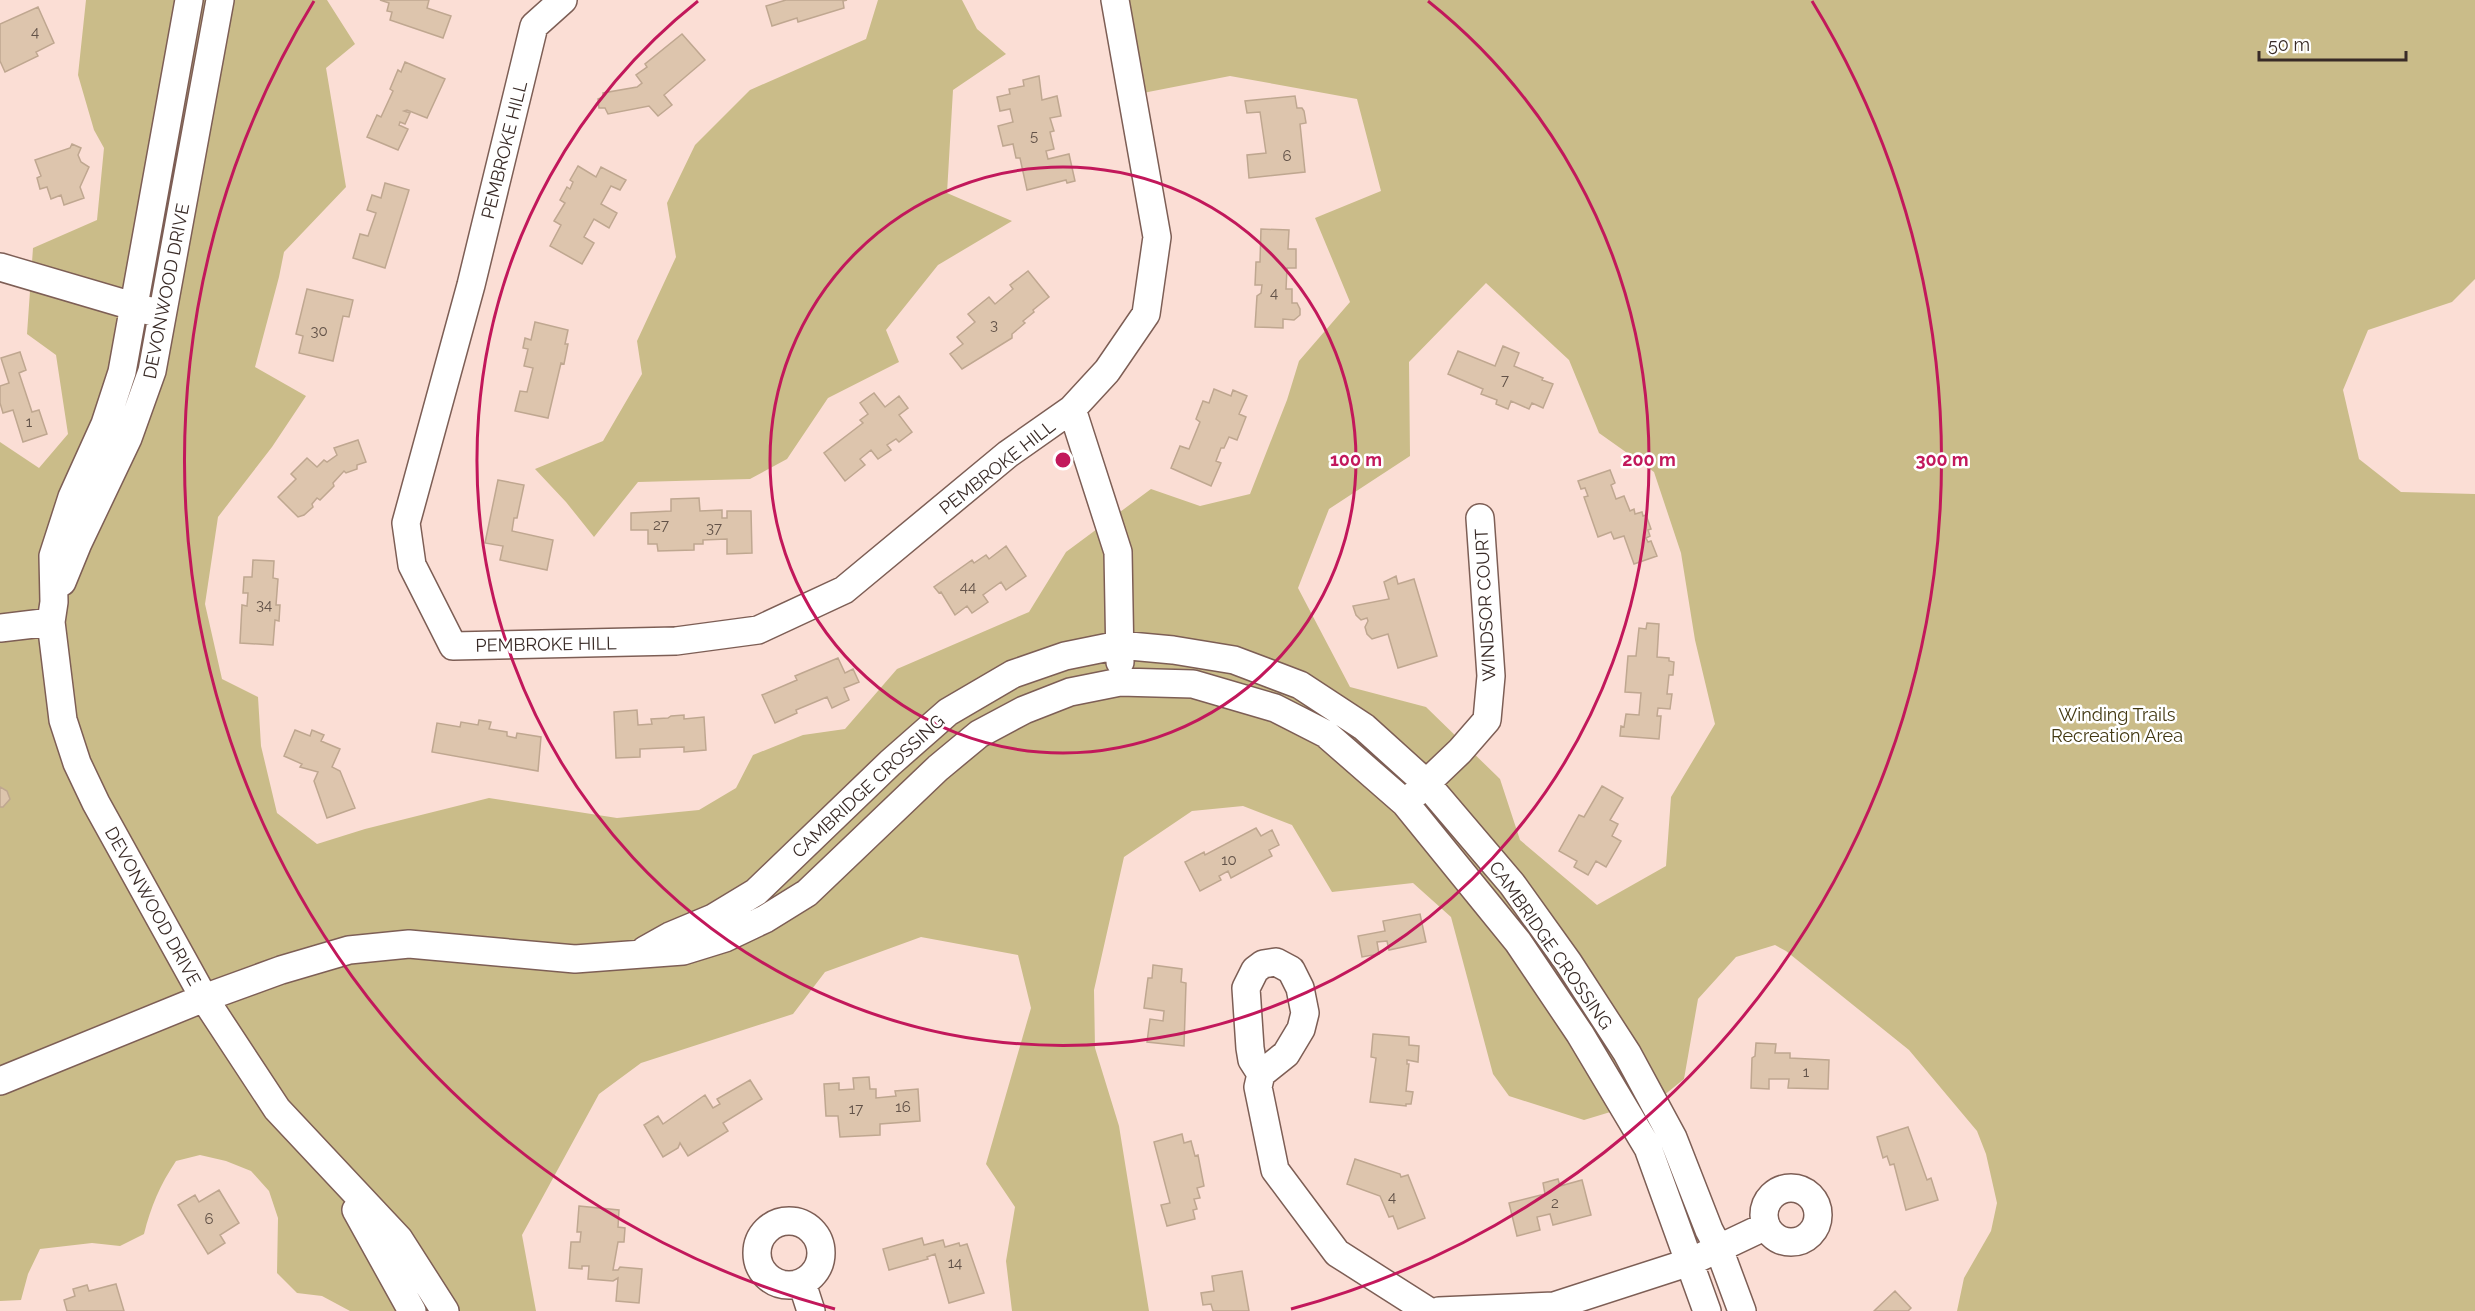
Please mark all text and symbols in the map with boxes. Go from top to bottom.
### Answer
house number: 4 [31,23,39,41]
scale bar [2259,24,2406,62]
text: 50 m [2268,34,2310,55]
street label: PEMBROKE HILL [477,79,531,221]
house number: 5 [1030,127,1038,145]
house number: 6 [1282,147,1292,165]
street label: DEVONWOOD DRIVE [139,202,193,380]
house number: 4 [1270,284,1278,302]
house number: 3 [990,316,998,334]
house number: 30 [310,322,328,340]
house number: 7 [1501,371,1509,389]
house number: 1 [26,413,33,431]
street label: PEMBROKE HILL [935,415,1059,519]
text: 100 m [1330,449,1382,470]
text: 200 m [1622,449,1676,470]
text: 300 m [1915,449,1969,470]
centre of rings [1053,450,1073,470]
house number: 27 [653,516,669,534]
house number: 37 [706,519,722,537]
street label: WINDSOR COURT [1471,528,1499,682]
house number: 44 [960,578,976,596]
house number: 34 [256,596,272,614]
street label: PEMBROKE HILL [475,632,617,656]
park label: Winding Trails Recreation Area [2051,704,2183,746]
street label: CAMBRIDGE CROSSING [788,710,948,862]
street label: DEVONWOOD DRIVE [101,823,205,989]
house number: 10 [1221,851,1237,869]
street label: CAMBRIDGE CROSSING [1485,857,1617,1033]
house number: 1 [1803,1063,1810,1081]
house number: 16 [895,1098,911,1116]
house number: 17 [849,1100,863,1118]
house number: 4 [1388,1188,1396,1206]
house number: 2 [1551,1194,1559,1212]
house number: 6 [204,1210,214,1228]
house number: 14 [948,1254,962,1272]

